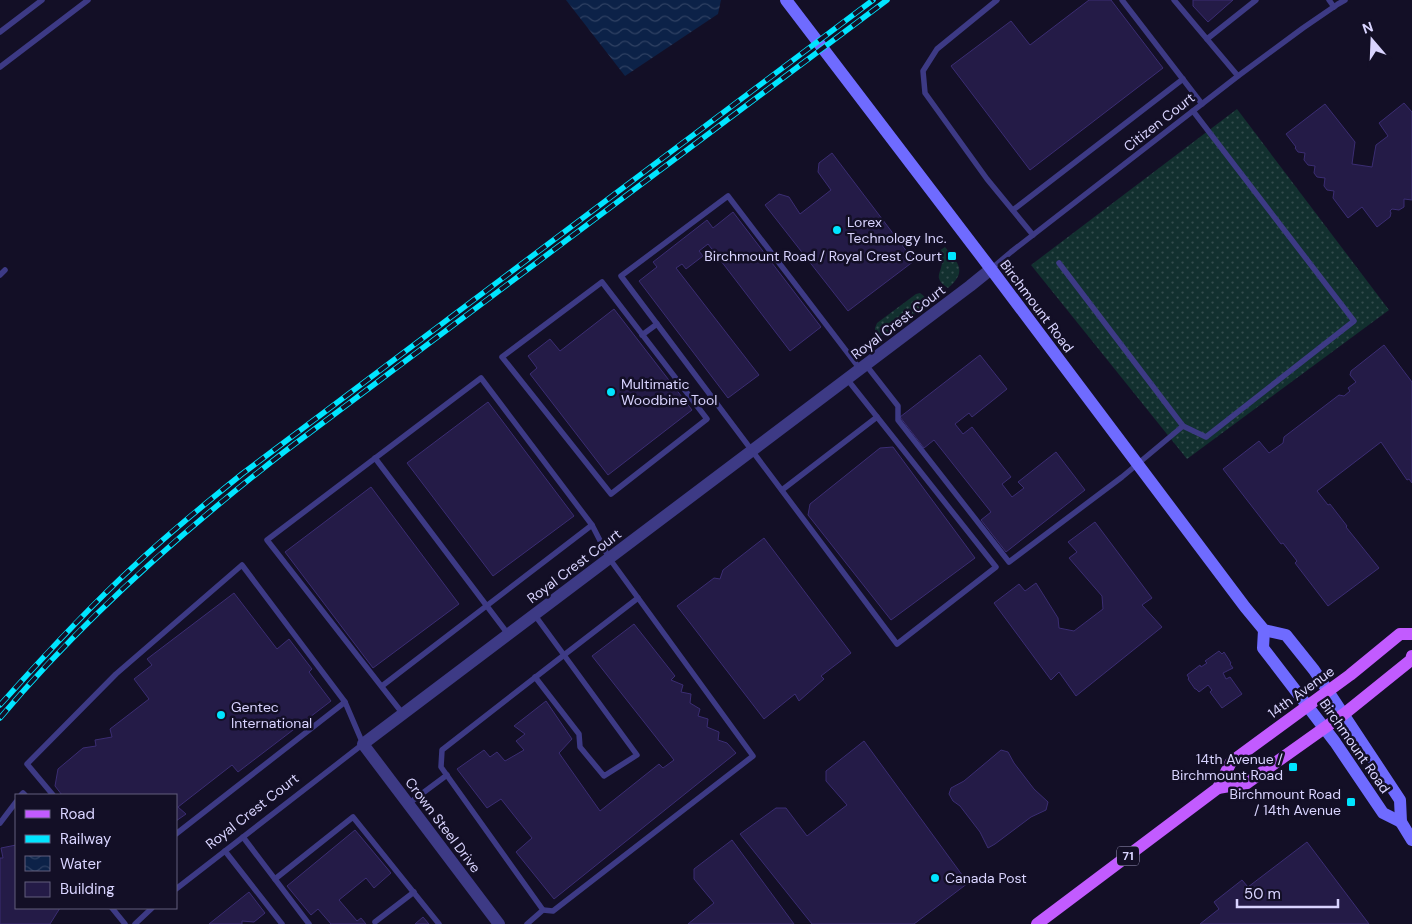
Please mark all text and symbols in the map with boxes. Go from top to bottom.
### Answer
north arrow [1347,15,1397,65]
text: N [1360,18,1376,38]
street label: Citizen Court [1120,89,1198,155]
place label: Lorex Technology Inc. [847,213,947,247]
marker: Lorex Technology Inc. [831,224,843,236]
place label: Birchmount Road / Royal Crest Court [704,247,942,265]
marker: Birchmount Road / Royal Crest Court [946,250,958,262]
street label: Birchmount Road [996,256,1078,356]
street label: Royal Crest Court [847,281,949,363]
place label: Multimatic Woodbine Tool [621,375,717,409]
marker: Multimatic Woodbine Tool [605,386,617,398]
street label: Royal Crest Court [523,525,625,607]
street label: 14th Avenue [1264,662,1338,722]
street label: Birchmount Road [1316,695,1394,797]
place label: Gentec International [231,698,312,732]
marker: Gentec International [215,709,227,721]
place label: 14th Avenue / Birchmount Road [1172,750,1284,784]
marker: 14th Avenue / Birchmount Road [1287,761,1299,773]
street label: Royal Crest Court [202,769,302,853]
street label: Crown Steel Drive [401,774,485,876]
place label: Birchmount Road / 14th Avenue [1230,785,1341,819]
legend [15,794,178,909]
marker: Birchmount Road / 14th Avenue [1345,796,1357,808]
text: Road [60,804,95,824]
text: Railway [60,829,112,849]
road number: 71 [1117,846,1139,866]
text: Water [60,854,102,874]
place label: Canada Post [945,869,1027,887]
marker: Canada Post [929,872,941,884]
scale bar [1237,876,1338,908]
text: Building [60,879,115,899]
text: 50 m [1244,884,1281,904]

